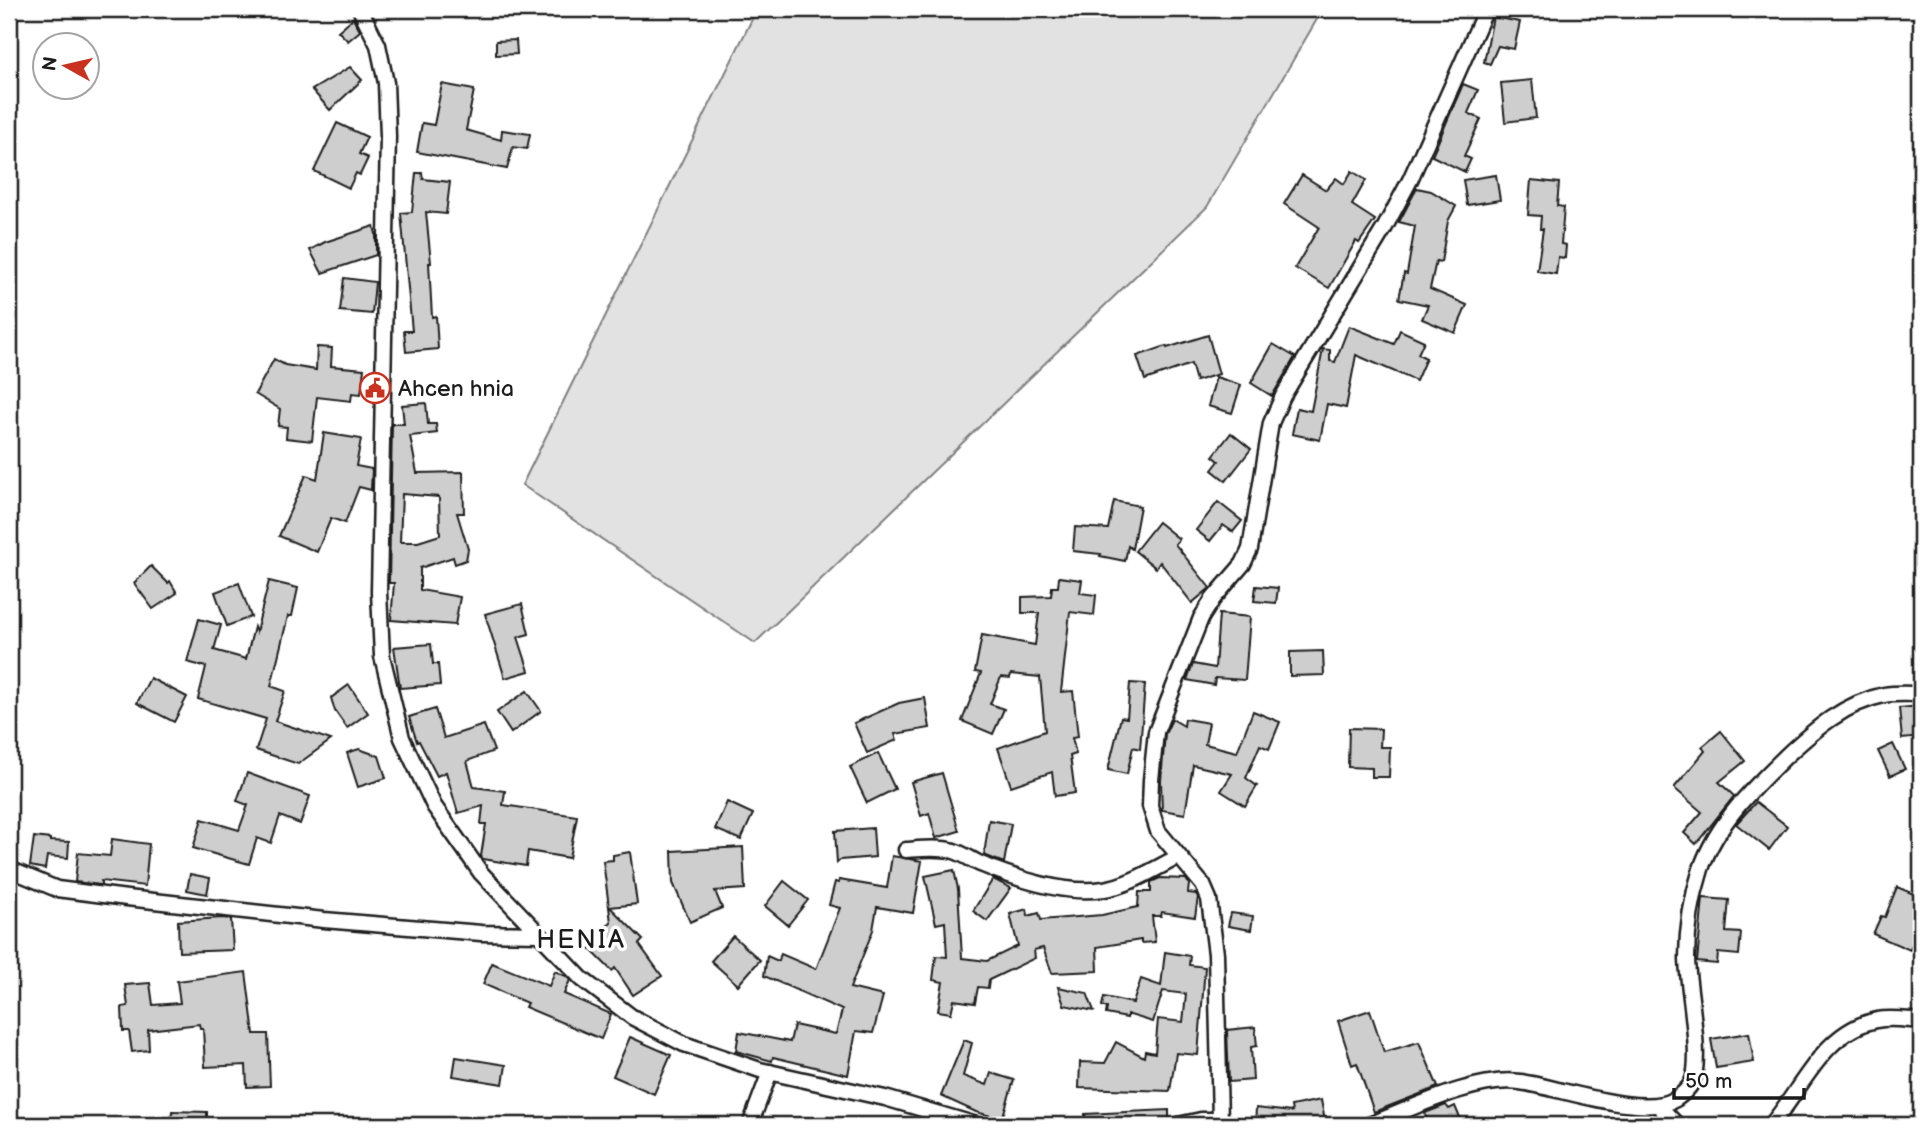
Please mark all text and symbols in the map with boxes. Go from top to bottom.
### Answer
north arrow [32,32,102,102]
text: N [38,55,63,73]
public building icon: Ahcen hnia [358,371,392,405]
place label: Ahcen hnia [398,375,514,403]
district label: HENIA [536,925,626,956]
scale bar [1674,1057,1804,1101]
text: 50 m [1685,1069,1732,1094]

